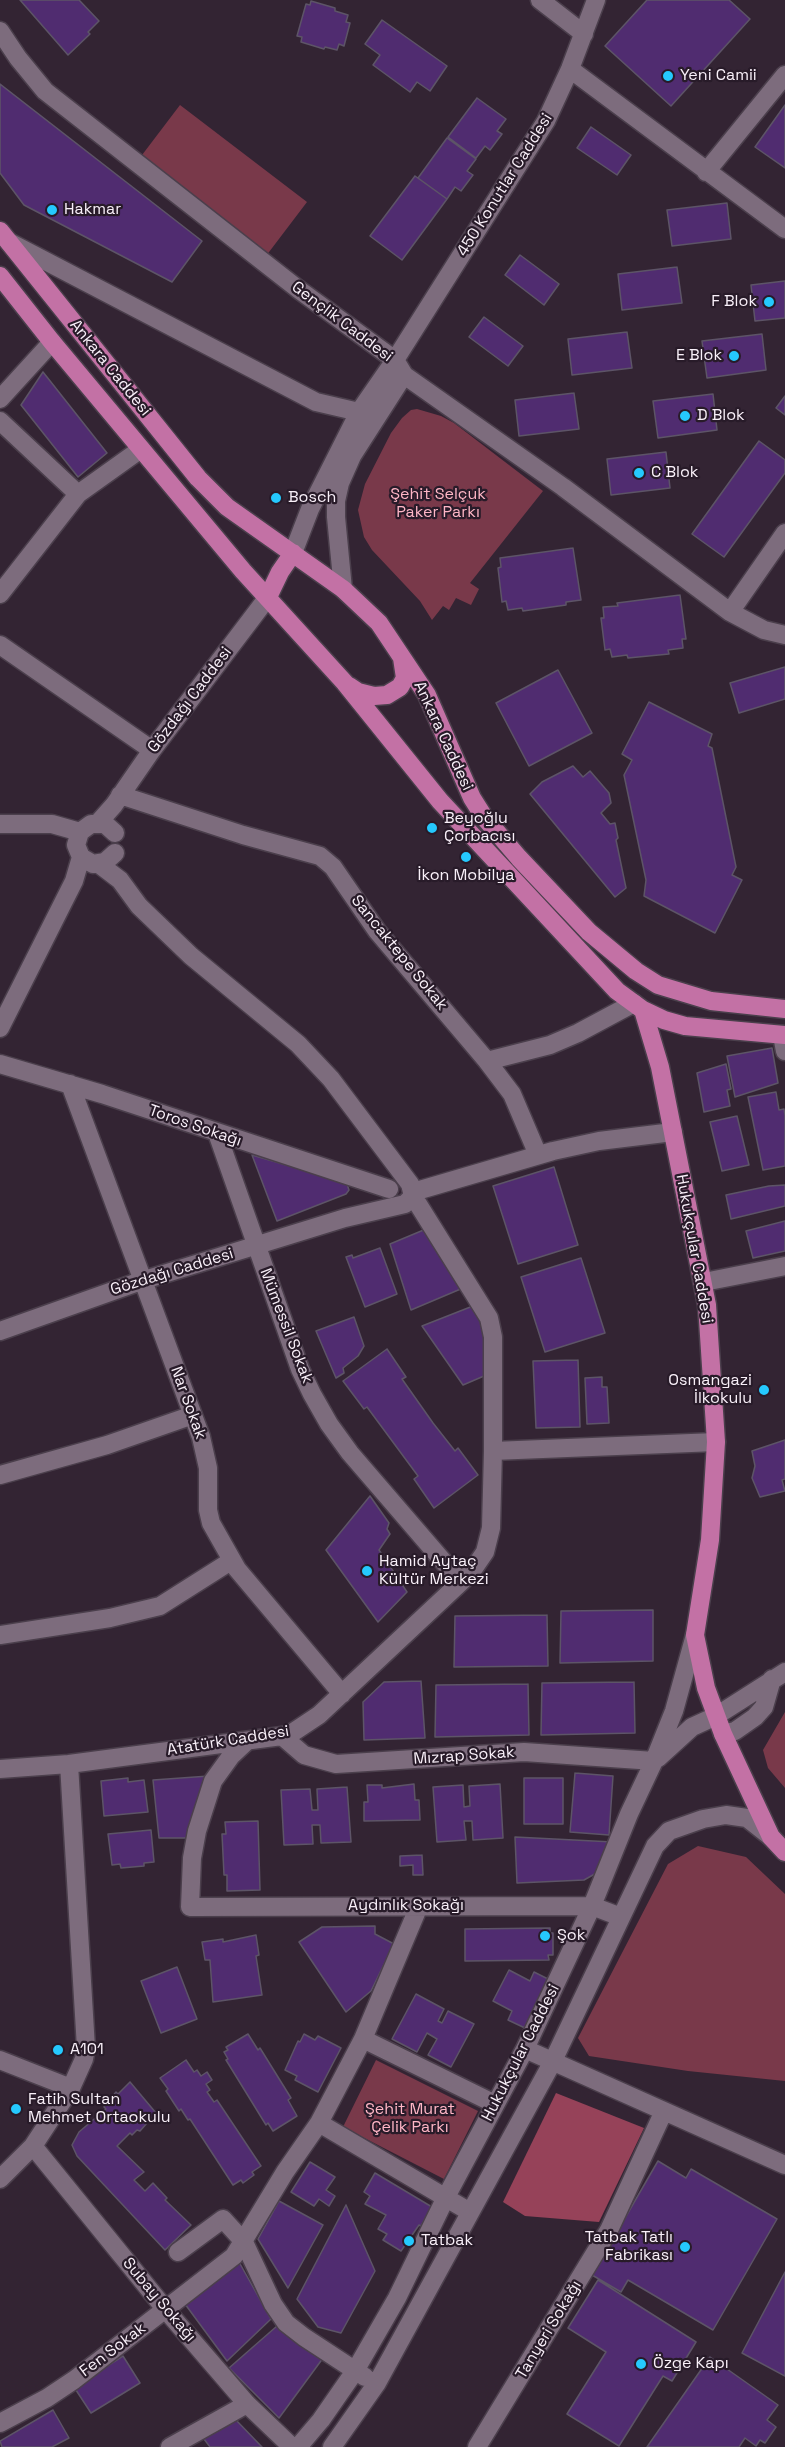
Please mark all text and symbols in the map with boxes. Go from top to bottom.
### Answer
place label: Yeni Camii [680,66,757,86]
marker: Yeni Camii [661,69,675,83]
street label: 450 Konutlar Caddesi [453,110,557,260]
place label: Hakmar [64,200,121,220]
marker: Hakmar [45,203,59,217]
street label: Gençlik Caddesi [288,278,396,366]
place label: F Blok [711,292,757,312]
marker: F Blok [762,295,776,309]
street label: Ankara Caddesi [65,316,155,420]
place label: E Blok [676,346,722,366]
marker: E Blok [727,349,741,363]
place label: D Blok [697,406,745,426]
marker: D Blok [678,409,692,423]
place label: C Blok [651,463,698,483]
marker: C Blok [632,466,646,480]
park label: Şehit Selçuk Paker Parkı [390,485,486,523]
place label: Bosch [288,488,336,508]
marker: Bosch [269,491,283,505]
street label: Gözdağı Caddesi [144,643,236,757]
street label: Ankara Caddesi [409,678,477,794]
place label: Beyoğlu Çorbacısı [444,809,515,847]
marker: Beyoğlu Çorbacısı [425,821,439,835]
marker: İkon Mobilya [459,850,473,864]
place label: İkon Mobilya [418,866,514,886]
street label: Sancaktepe Sokak [347,892,451,1014]
street label: Toros Sokağı [146,1101,244,1151]
street label: Hukukçular Caddesi [671,1173,717,1325]
street label: Gözdağı Caddesi [108,1244,236,1300]
street label: Mümessil Sokak [255,1266,317,1386]
street label: Nar Sokak [166,1364,210,1442]
place label: Osmangazi İlkokulu [668,1371,752,1409]
marker: Osmangazi İlkokulu [757,1383,771,1397]
place label: Hamid Aytaç Kültür Merkezi [379,1552,489,1590]
marker: Hamid Aytaç Kültür Merkezi [360,1564,374,1578]
street label: Atatürk Caddesi [166,1722,290,1760]
street label: Mızrap Sokak [413,1743,515,1769]
street label: Aydınlık Sokağı [348,1896,464,1916]
place label: Şok [557,1926,585,1946]
marker: Şok [538,1929,552,1943]
street label: Hukukçular Caddesi [478,1981,564,2125]
place label: A101 [70,2040,104,2060]
marker: A101 [51,2043,65,2057]
place label: Fatih Sultan Mehmet Ortaokulu [28,2090,171,2128]
park label: Şehit Murat Çelik Parkı [365,2100,455,2138]
marker: Fatih Sultan Mehmet Ortaokulu [9,2102,23,2116]
place label: Tatbak Tatlı Fabrikası [585,2228,673,2266]
place label: Tatbak [421,2231,473,2251]
marker: Tatbak [402,2234,416,2248]
marker: Tatbak Tatlı Fabrikası [678,2240,692,2254]
street label: Subay Sokağı [118,2254,200,2346]
street label: Tanyeri Sokağı [512,2277,586,2383]
street label: Fen Sokak [76,2319,150,2381]
place label: Özge Kapı [653,2354,729,2374]
marker: Özge Kapı [634,2357,648,2371]

